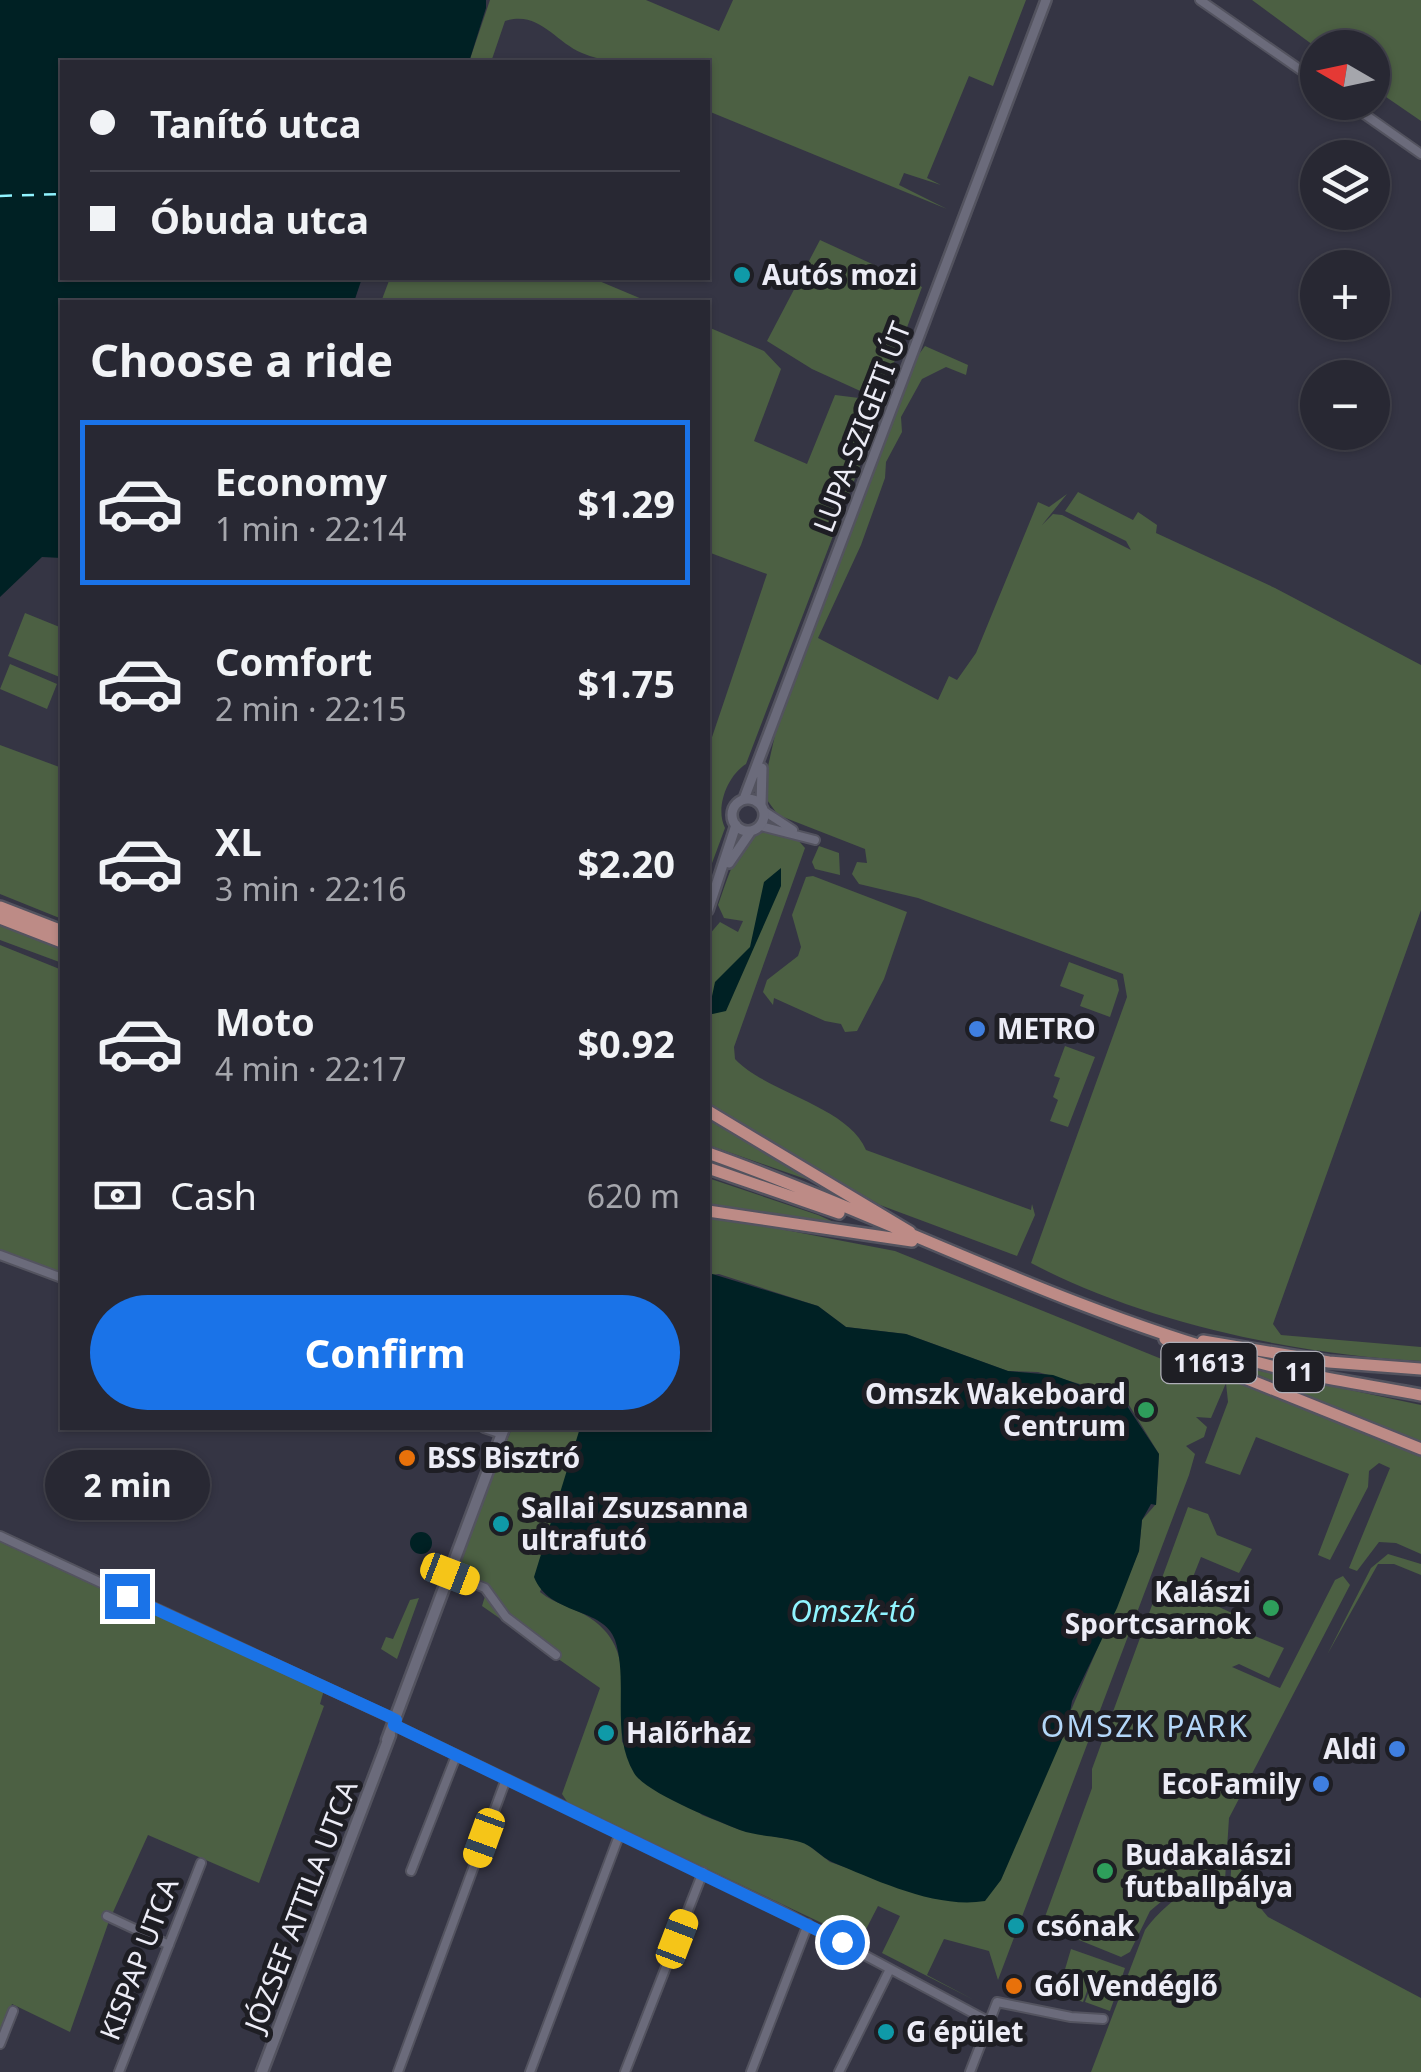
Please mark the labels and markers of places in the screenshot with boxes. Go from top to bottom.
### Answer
place label: Autós mozi [762,255,917,293]
marker: Autós mozi [731,264,753,286]
place label: METRO [997,1009,1096,1047]
marker: METRO [966,1018,988,1040]
place label: Omszk Wakeboard Centrum [865,1374,1126,1444]
marker: Omszk Wakeboard Centrum [1135,1399,1157,1421]
place label: BSS Bisztró [427,1438,580,1476]
marker: BSS Bisztró [396,1447,418,1469]
place label: Sallai Zsuzsanna ultrafutó [521,1488,749,1558]
marker: Sallai Zsuzsanna ultrafutó [490,1513,512,1535]
place label: Kalászi Sportcsarnok [1065,1572,1252,1642]
marker: Kalászi Sportcsarnok [1260,1597,1282,1619]
place label: Halőrház [626,1713,751,1751]
marker: Halőrház [595,1722,617,1744]
place label: Aldi [1323,1729,1377,1767]
marker: Aldi [1386,1738,1408,1760]
place label: EcoFamily [1161,1764,1301,1802]
marker: EcoFamily [1310,1773,1332,1795]
place label: Budakalászi futballpálya [1125,1835,1293,1905]
marker: Budakalászi futballpálya [1094,1860,1116,1882]
place label: csónak [1036,1906,1135,1944]
marker: csónak [1005,1915,1027,1937]
place label: Gól Vendéglő [1034,1966,1218,2004]
marker: Gól Vendéglő [1003,1975,1025,1997]
place label: G épület [906,2012,1023,2050]
marker: G épület [875,2021,897,2043]

